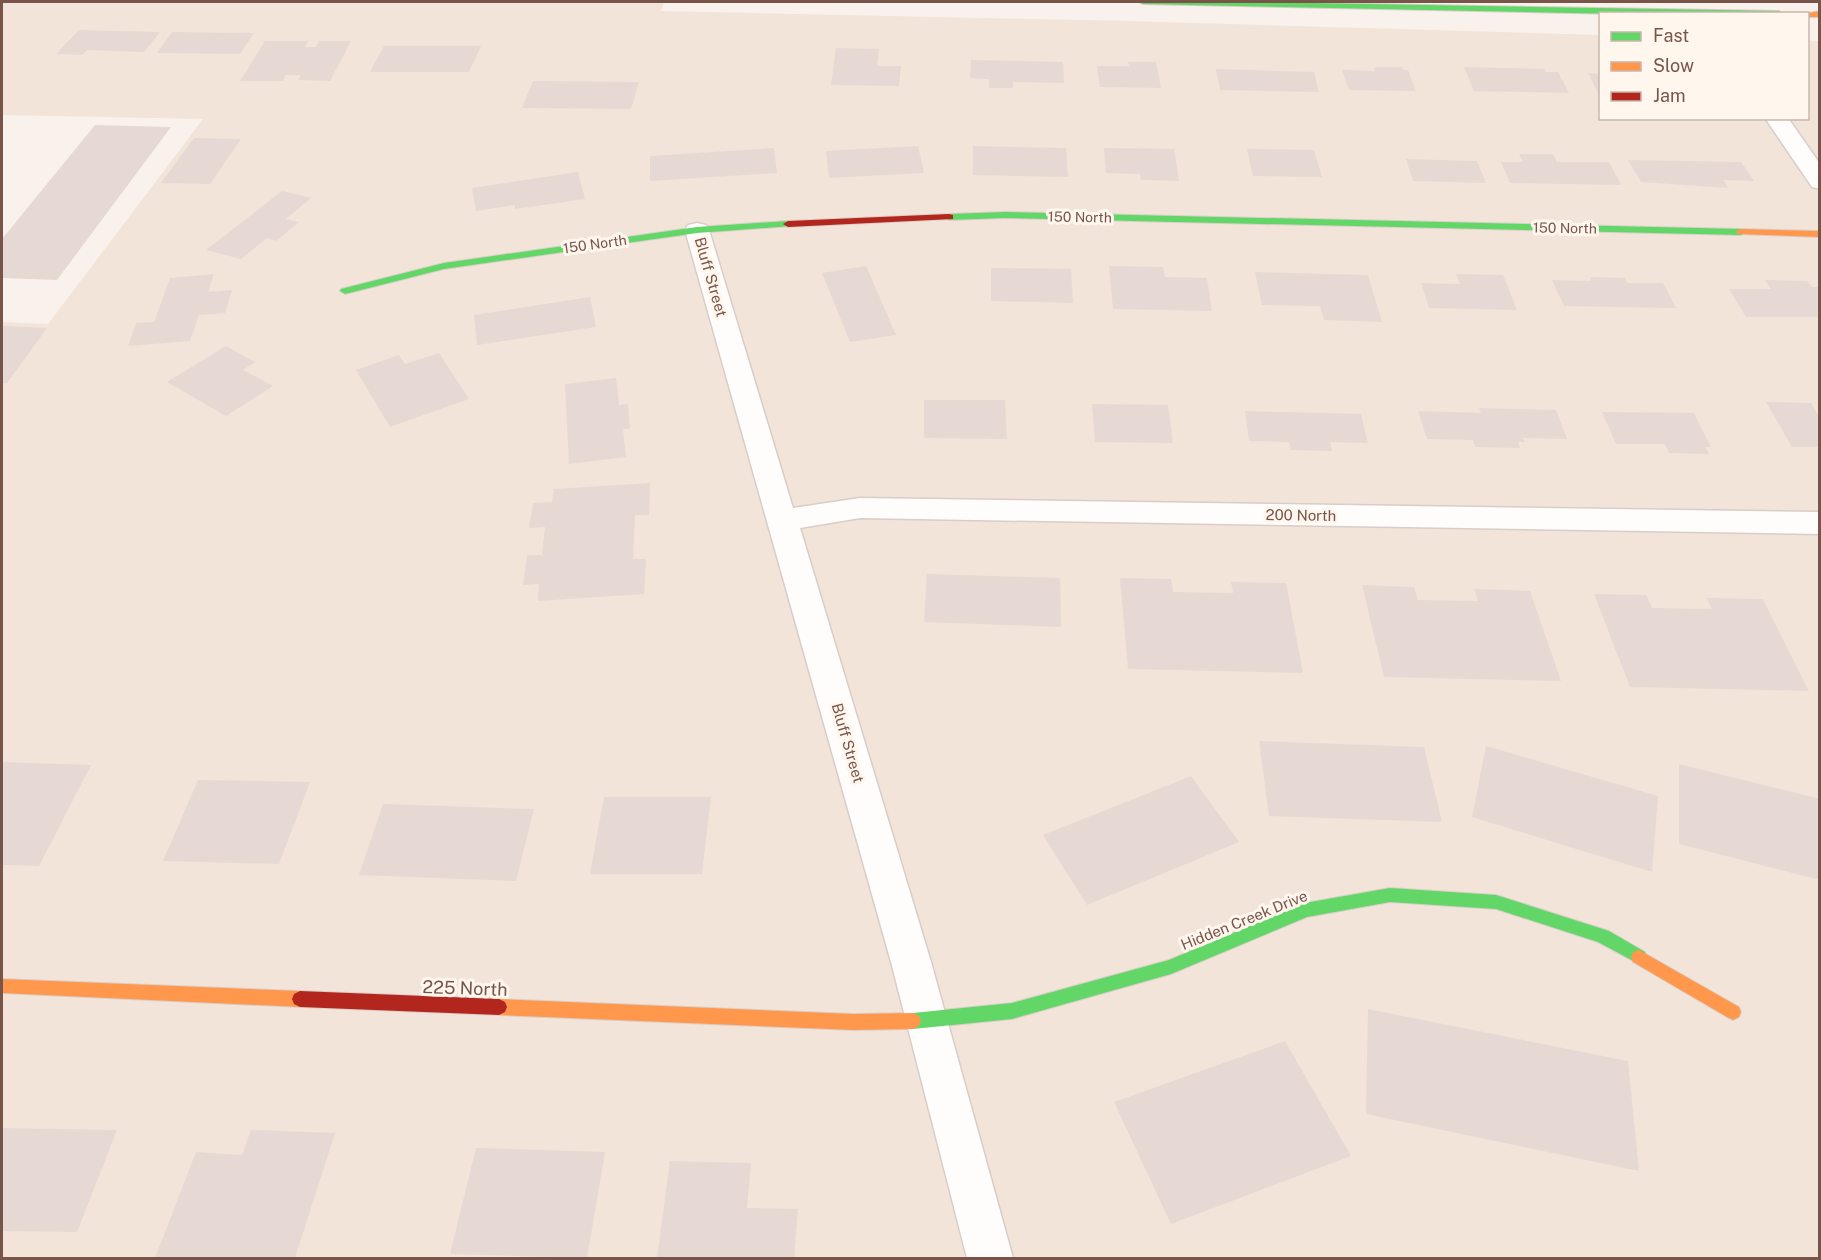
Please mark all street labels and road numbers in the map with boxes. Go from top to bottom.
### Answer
street label: 150 North [1048,208,1112,226]
street label: 150 North [1533,219,1597,237]
street label: 150 North [562,232,628,256]
street label: Bluff Street [692,235,731,319]
street label: 200 North [1266,506,1336,524]
street label: Bluff Street [829,701,868,785]
street label: Hidden Creek Drive [1178,887,1310,953]
street label: 225 North [422,976,508,1000]

